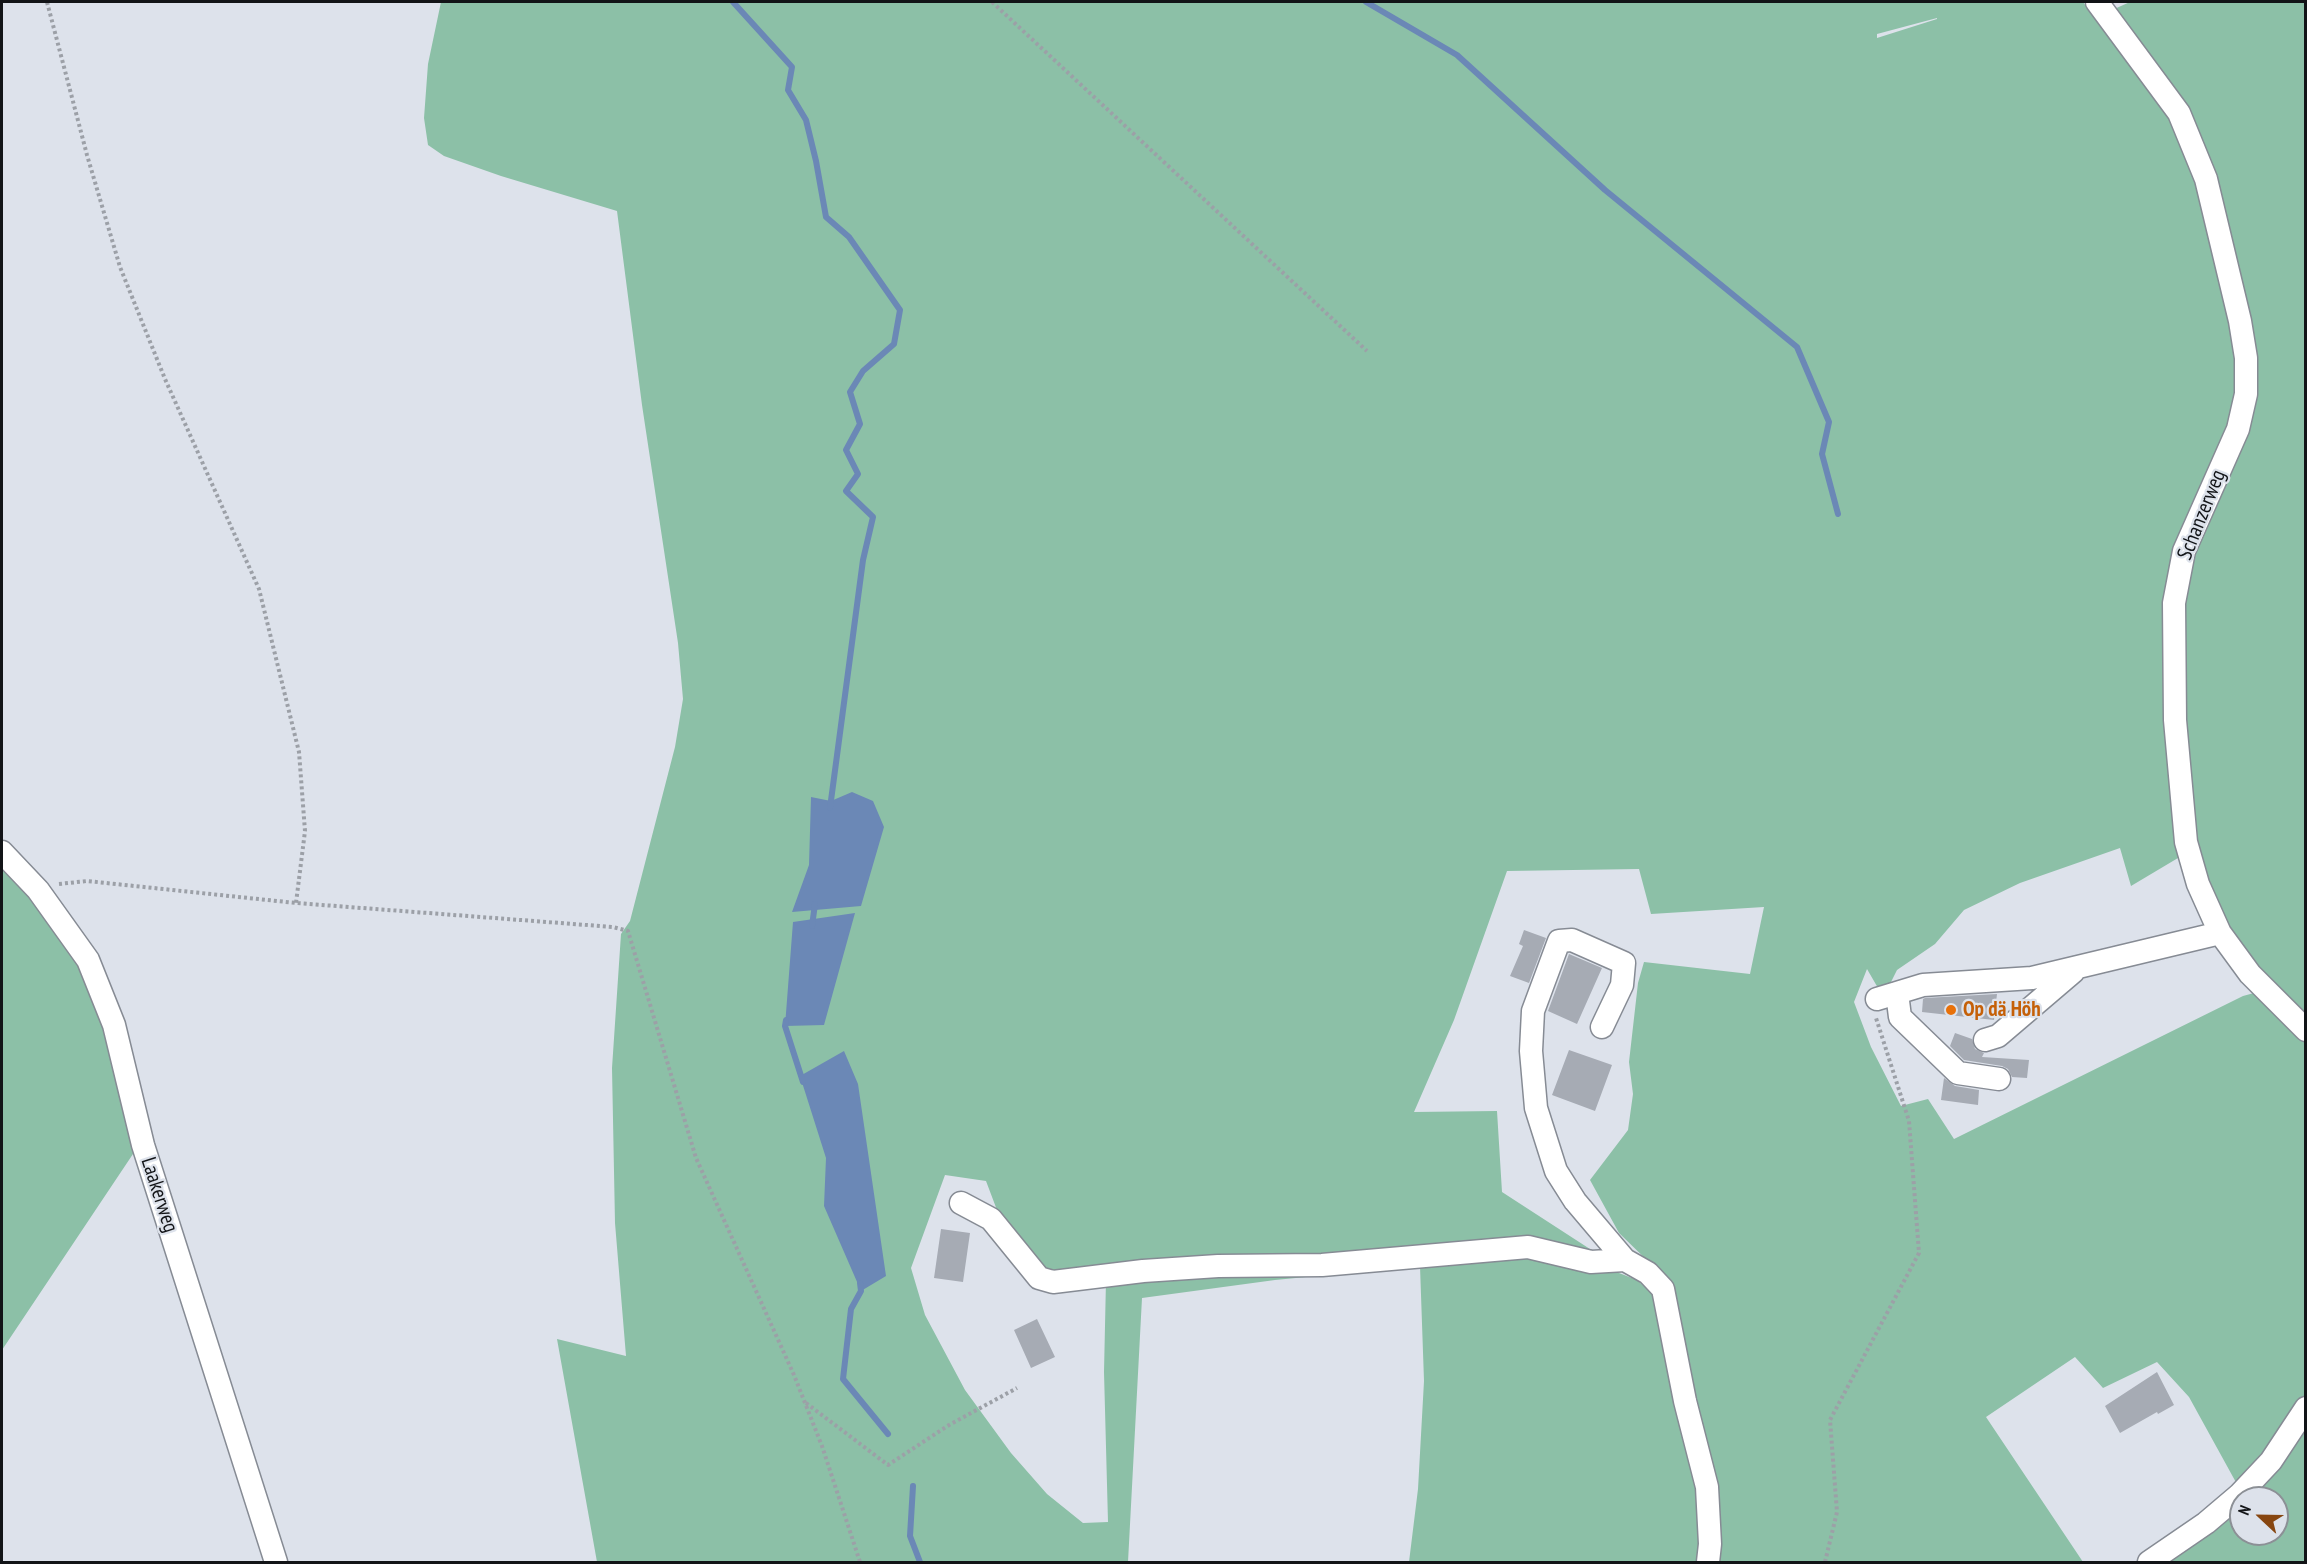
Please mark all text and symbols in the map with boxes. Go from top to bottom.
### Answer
street label: Schanzerweg [2173,466,2231,564]
place label: Op dä Höh [1963,997,2041,1023]
marker: Op dä Höh [1944,1003,1958,1017]
street label: Laakerweg [135,1154,183,1236]
north arrow [2229,1486,2289,1546]
text: N [2233,1502,2255,1518]

